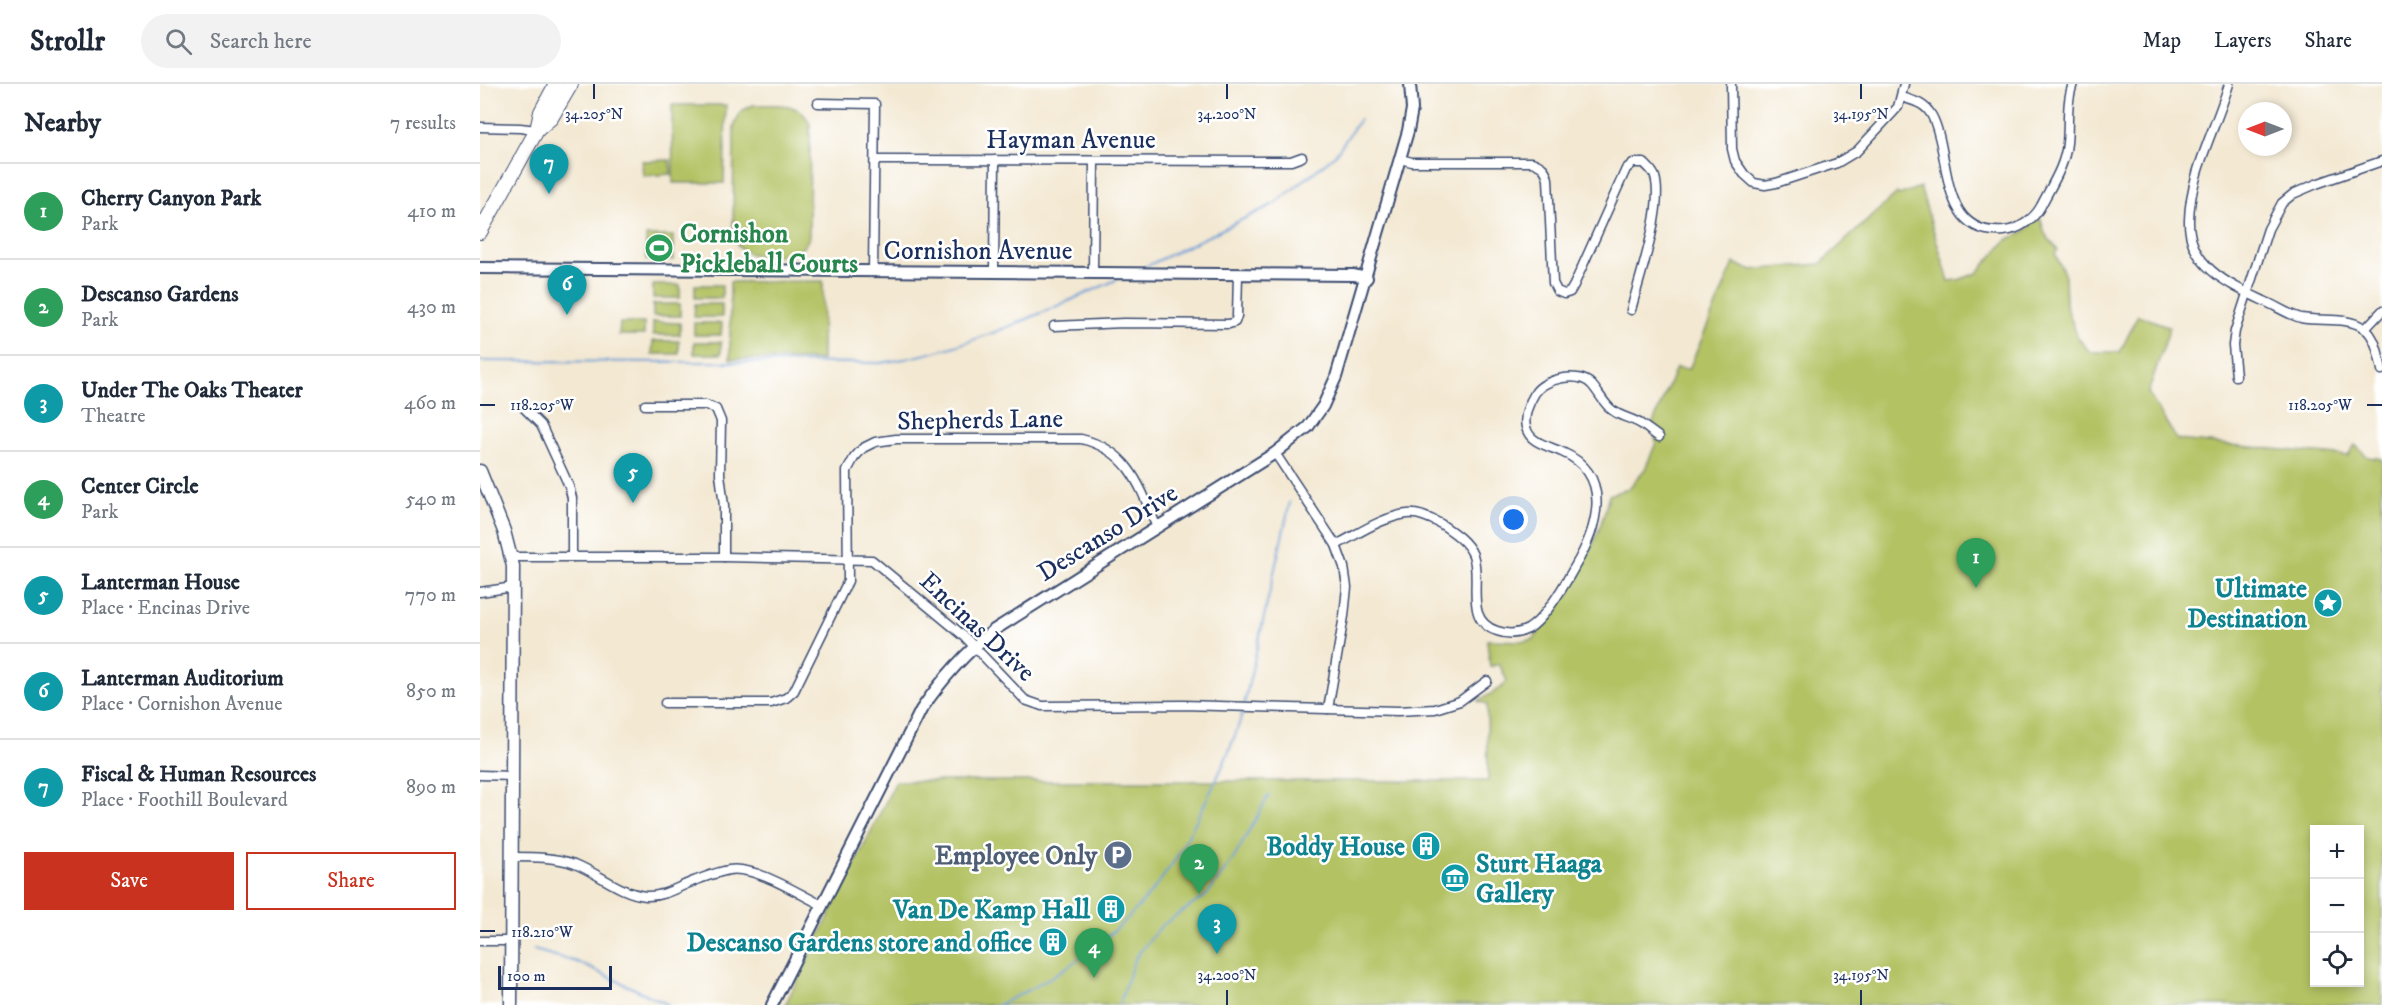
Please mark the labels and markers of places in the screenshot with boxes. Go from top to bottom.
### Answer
pin: 7 [530,144,568,194]
place label: Cornishon Pickleball Courts [680,218,858,281]
sports icon: Cornishon Pickleball Courts [643,232,675,264]
pin: 6 [548,266,586,315]
pin: 5 [614,454,652,503]
pin: 1 [1956,538,1996,588]
place label: Ultimate Destination [2187,573,2307,636]
place icon: Ultimate Destination [2312,587,2344,619]
building icon: Boddy House [1410,830,1442,862]
place label: Boddy House [1266,831,1405,864]
parking icon: Employee Only [1102,839,1134,871]
place label: Employee Only [934,840,1098,873]
pin: 2 [1180,844,1218,894]
place label: Sturt Haaga Gallery [1476,848,1603,911]
museum icon: Sturt Haaga Gallery [1439,862,1471,894]
building icon: Van De Kamp Hall [1095,893,1127,925]
place label: Van De Kamp Hall [892,894,1091,927]
pin: 3 [1198,904,1236,954]
building icon: Descanso Gardens store and office [1037,926,1069,958]
place label: Descanso Gardens store and office [687,927,1032,960]
pin: 4 [1074,928,1114,978]

